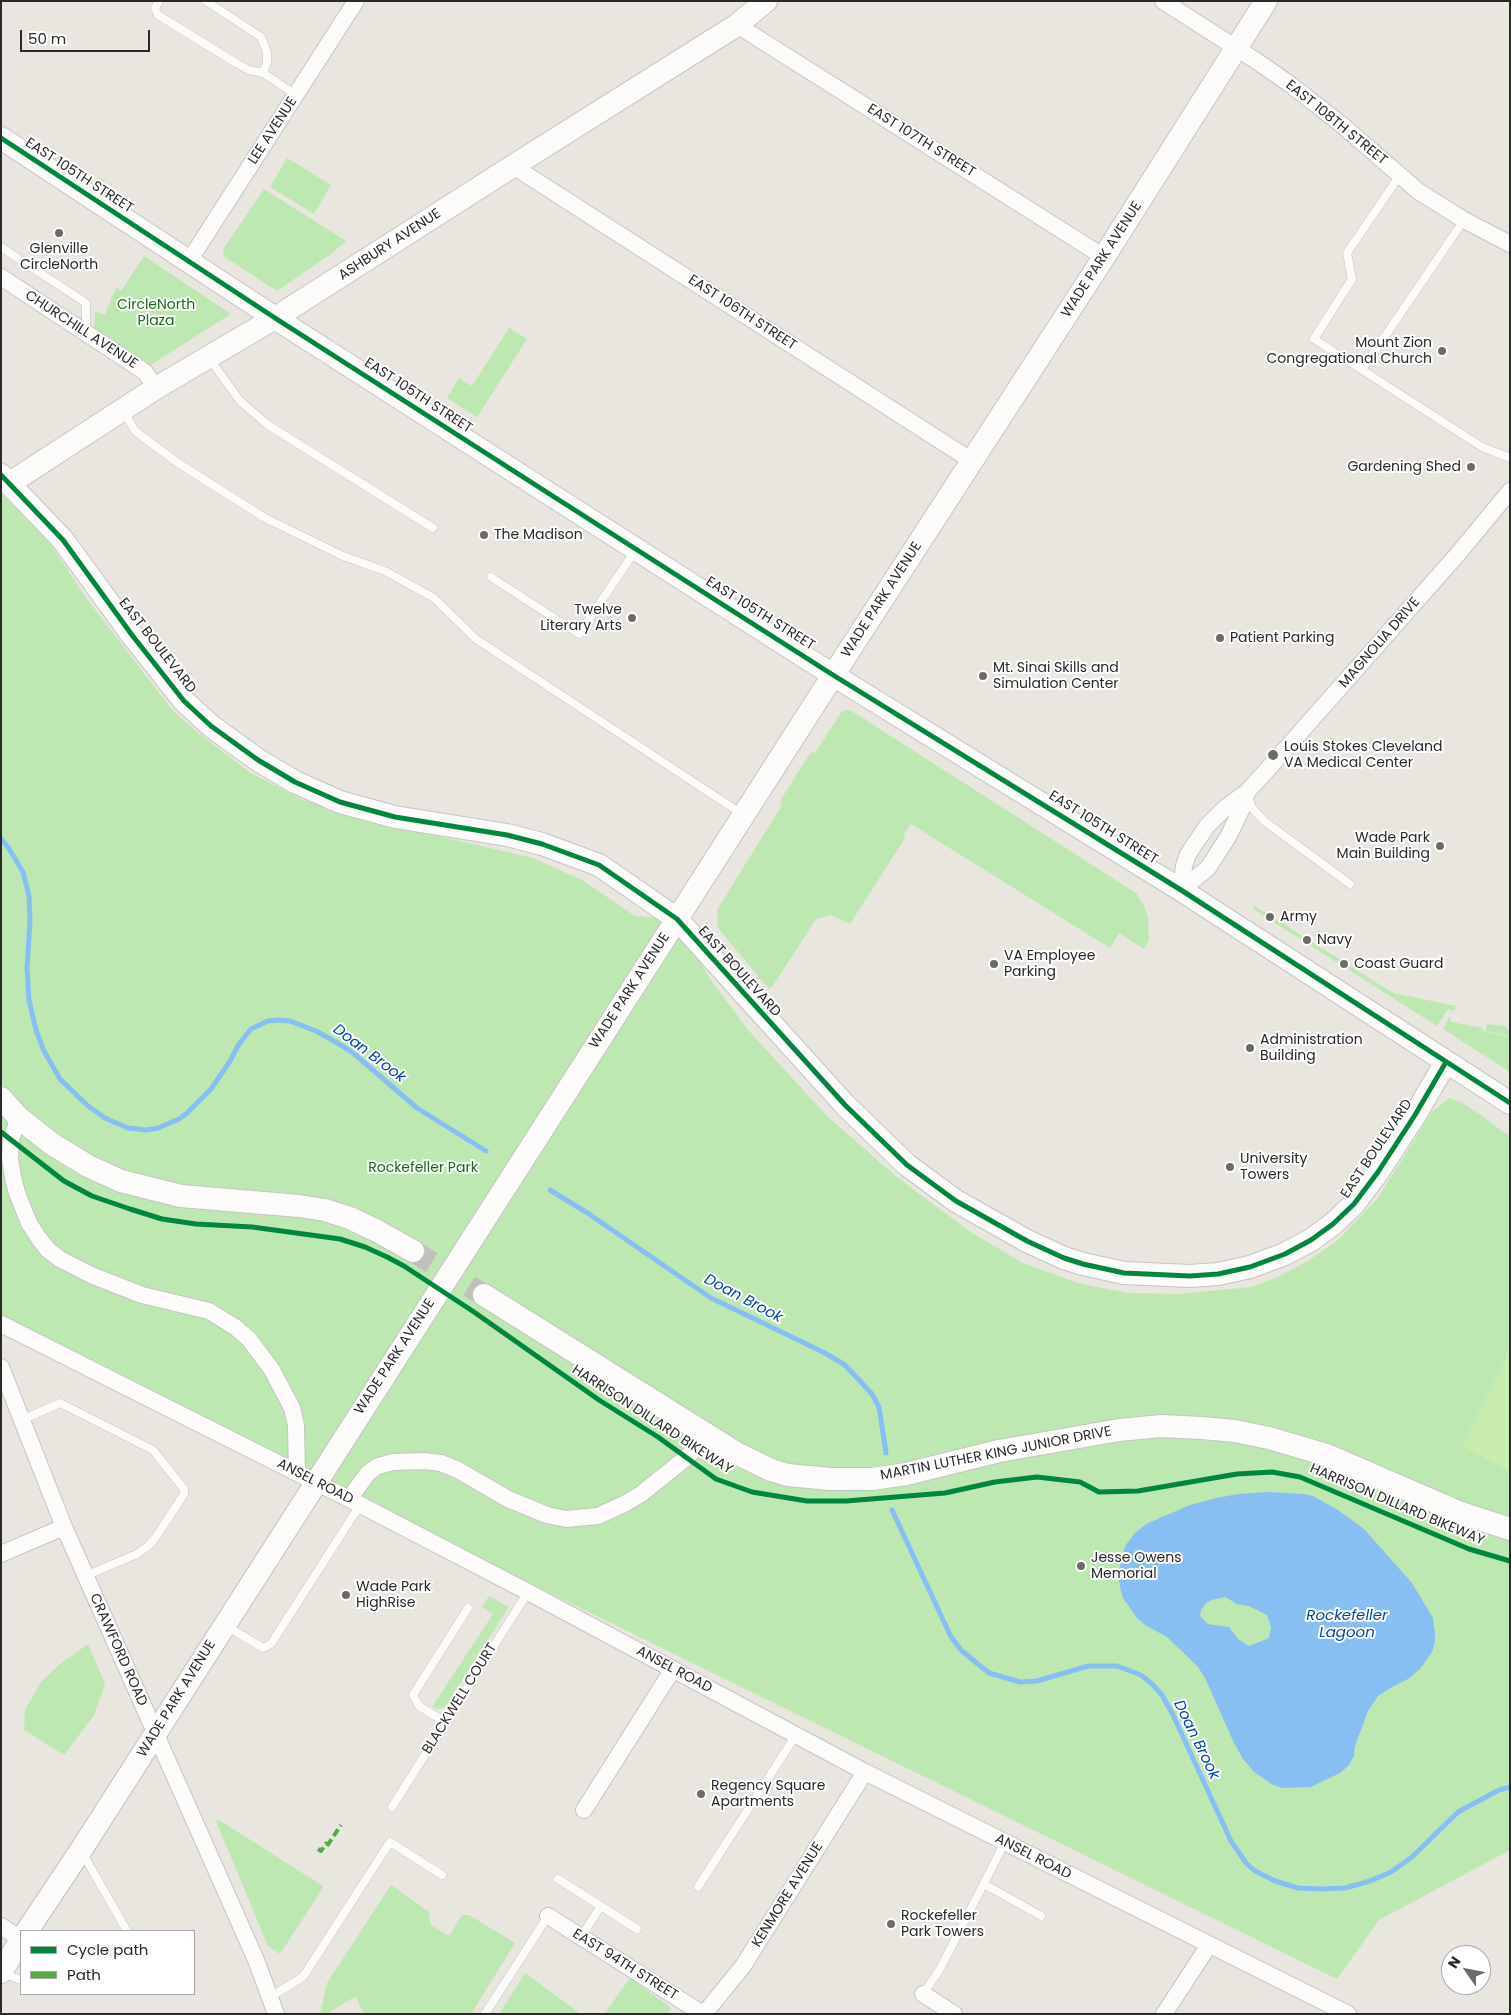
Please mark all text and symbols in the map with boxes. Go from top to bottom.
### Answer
scale bar [22,20,152,52]
text: 50 m [28,28,66,49]
street label: EAST 108TH STREET [1282,77,1390,169]
street label: LEE AVENUE [245,94,301,168]
street label: EAST 107TH STREET [864,101,978,181]
street label: EAST 105TH STREET [22,135,136,217]
street label: WADE PARK AVENUE [1058,199,1146,321]
street label: ASHBURY AVENUE [336,206,444,284]
marker: Glenville CircleNorth [53,227,65,239]
place label: Glenville CircleNorth [20,241,98,274]
street label: EAST 106TH STREET [685,272,799,354]
street label: CHURCHILL AVENUE [22,287,140,373]
park label: CircleNorth Plaza [117,297,195,330]
place label: Mount Zion Congregational Church [1266,335,1432,368]
marker: Mount Zion Congregational Church [1436,345,1448,357]
street label: EAST 105TH STREET [361,355,475,437]
place label: Gardening Shed [1347,459,1461,475]
marker: Gardening Shed [1465,461,1477,473]
place label: The Madison [494,527,583,543]
marker: The Madison [478,529,490,541]
street label: WADE PARK AVENUE [838,539,926,661]
street label: EAST 105TH STREET [702,574,818,654]
street label: MAGNOLIA DRIVE [1336,594,1424,692]
street label: EAST BOULEVARD [115,595,199,697]
place label: Twelve Literary Arts [540,602,622,634]
marker: Twelve Literary Arts [626,612,638,624]
place label: Patient Parking [1230,630,1334,646]
marker: Patient Parking [1214,632,1226,644]
place label: Mt. Sinai Skills and Simulation Center [993,660,1119,692]
marker: Mt. Sinai Skills and Simulation Center [977,670,989,682]
place label: Louis Stokes Cleveland VA Medical Center [1284,739,1442,772]
marker: Louis Stokes Cleveland VA Medical Center [1266,748,1280,762]
street label: EAST 105TH STREET [1045,788,1161,868]
place label: Wade Park Main Building [1337,830,1430,862]
marker: Wade Park Main Building [1434,840,1446,852]
place label: Army [1280,909,1317,925]
marker: Army [1264,911,1276,923]
street label: EAST BOULEVARD [694,923,784,1021]
street label: WADE PARK AVENUE [586,930,674,1052]
place label: Navy [1317,932,1352,948]
marker: Navy [1301,934,1313,946]
place label: VA Employee Parking [1004,948,1095,980]
place label: Coast Guard [1354,956,1443,972]
marker: VA Employee Parking [988,958,1000,970]
marker: Coast Guard [1338,958,1350,970]
water label: Doan Brook [329,1021,409,1087]
place label: Administration Building [1260,1032,1363,1064]
marker: Administration Building [1244,1042,1256,1054]
street label: EAST BOULEVARD [1338,1096,1416,1202]
place label: University Towers [1240,1151,1307,1184]
park label: Rockefeller Park [368,1160,478,1176]
marker: University Towers [1224,1161,1236,1173]
water label: Doan Brook [701,1271,785,1327]
street label: WADE PARK AVENUE [351,1296,439,1418]
street label: HARRISON DILLARD BIKEWAY [568,1362,736,1478]
street label: MARTIN LUTHER KING JUNIOR DRIVE [879,1423,1113,1485]
street label: ANSEL ROAD [274,1456,356,1508]
street label: HARRISON DILLARD BIKEWAY [1307,1460,1487,1550]
place label: Jesse Owens Memorial [1091,1550,1182,1582]
marker: Jesse Owens Memorial [1075,1560,1087,1572]
place label: Wade Park HighRise [356,1579,431,1611]
marker: Wade Park HighRise [340,1589,352,1601]
street label: CRAWFORD ROAD [86,1591,150,1709]
water label: Rockefeller Lagoon [1306,1607,1388,1642]
street label: WADE PARK AVENUE [134,1637,220,1761]
street label: BLACKWELL COURT [419,1641,501,1757]
street label: ANSEL ROAD [633,1643,715,1697]
water label: Doan Brook [1169,1697,1223,1783]
place label: Regency Square Apartments [711,1778,825,1810]
marker: Regency Square Apartments [695,1788,707,1800]
street label: ANSEL ROAD [992,1831,1074,1883]
street label: KENMORE AVENUE [749,1839,827,1951]
place label: Rockefeller Park Towers [901,1908,984,1940]
marker: Rockefeller Park Towers [885,1918,897,1930]
street label: EAST 94TH STREET [569,1926,681,2004]
legend [20,1930,195,1995]
text: Cycle path [67,1939,148,1960]
north arrow [1441,1945,1491,1995]
text: N [1443,1953,1466,1972]
text: Path [67,1964,101,1985]

